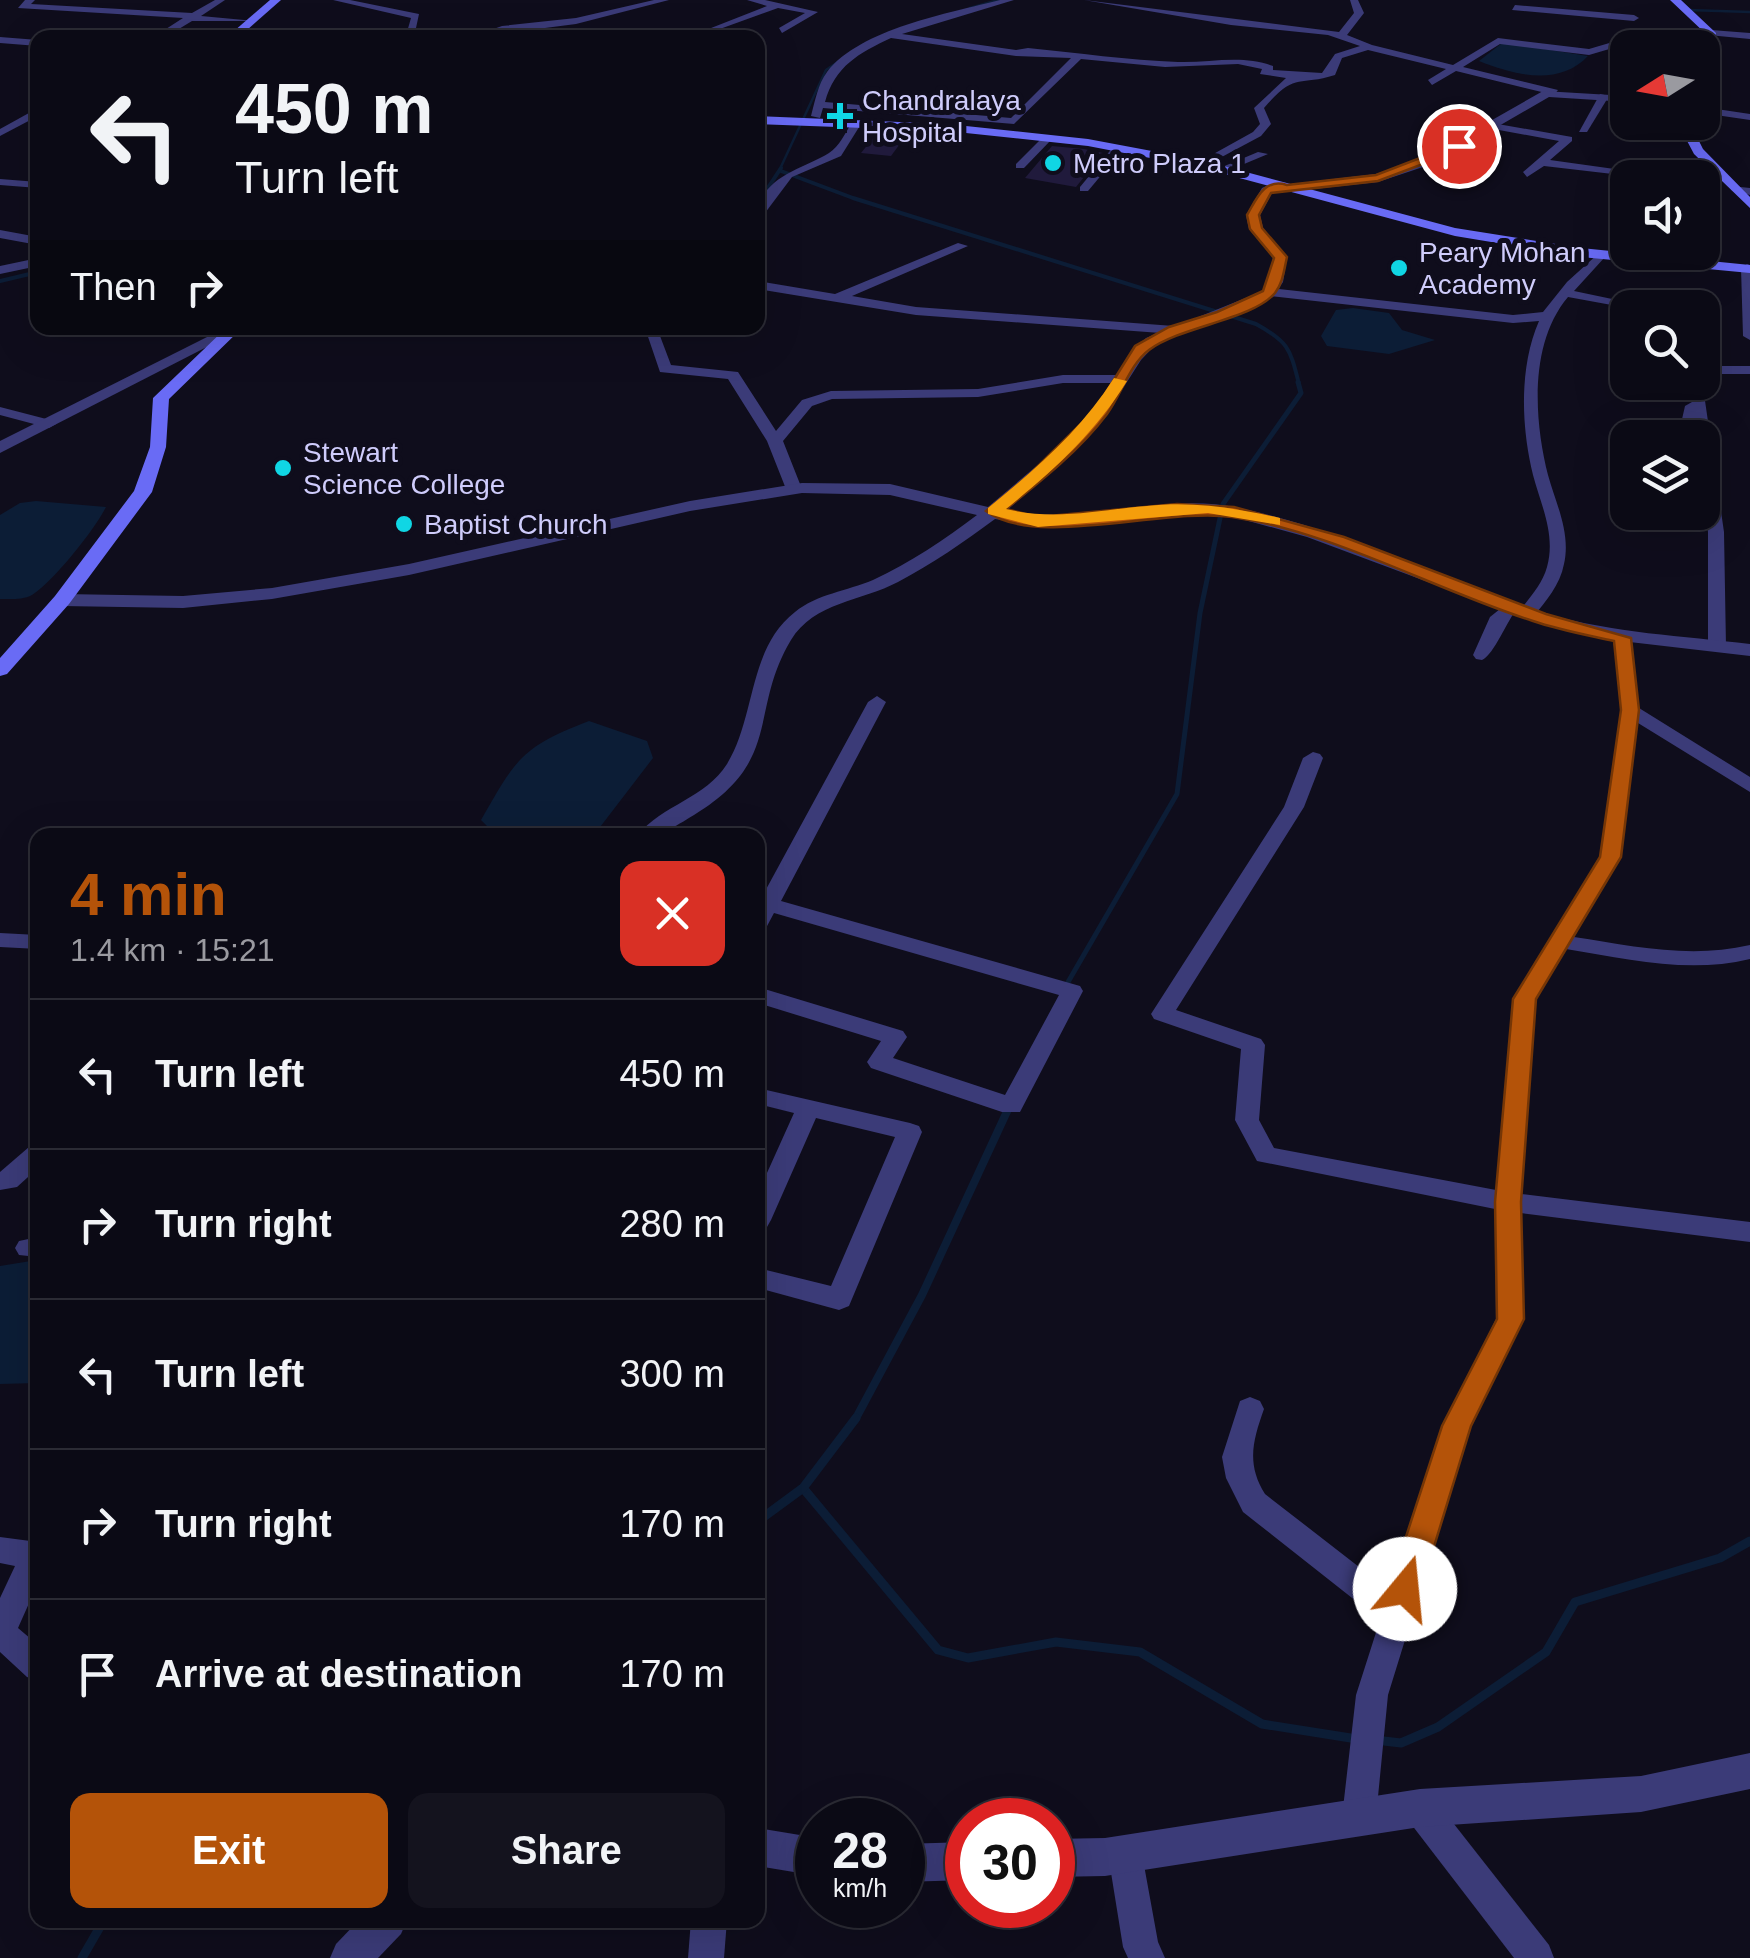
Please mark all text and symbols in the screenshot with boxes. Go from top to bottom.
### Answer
north arrow [1610,30,1720,140]
map controls [1610,30,1720,530]
icon: left [70,70,200,200]
text: 450 m [235,70,433,148]
place label: Chandralaya Hospital [862,85,1021,148]
marker: Chandralaya Hospital [827,103,853,129]
pin [1417,104,1502,189]
icon: arrive [1432,119,1487,174]
place label: Metro Plaza 1 [1073,148,1246,179]
text: Turn left [235,152,398,203]
marker: Metro Plaza 1 [1042,152,1064,174]
button: sound [1610,160,1720,270]
place label: Peary Mohan Academy [1419,237,1586,300]
marker: Peary Mohan Academy [1388,257,1410,279]
icon: right [177,260,232,315]
text: Then [70,266,157,308]
button: search [1610,290,1720,400]
button: layers [1610,420,1720,530]
place label: Stewart Science College [303,437,505,500]
marker: Stewart Science College [272,457,294,479]
place label: Baptist Church [424,509,608,540]
marker: Baptist Church [393,513,415,535]
text: 4 min [70,861,227,928]
button: close [620,861,725,966]
text: 1.4 km · 15:21 [70,932,275,968]
icon: left [70,1047,125,1102]
text: Turn left [155,1053,304,1095]
text: 450 m [619,1053,725,1095]
icon: right [70,1197,125,1252]
text: Turn right [155,1203,332,1245]
text: 280 m [619,1203,725,1245]
icon: left [70,1347,125,1402]
text: Turn left [155,1353,304,1395]
text: 300 m [619,1353,725,1395]
icon: right [70,1497,125,1552]
text: Turn right [155,1503,332,1545]
text: 170 m [619,1503,725,1545]
position arrow [1353,1537,1457,1641]
icon: arrive [70,1647,125,1702]
text: Arrive at destination [155,1653,522,1695]
text: 170 m [619,1653,725,1695]
button: Exit [70,1793,388,1908]
button: Share [408,1793,725,1908]
speed limit sign: 30 [945,1798,1075,1928]
text: 28 [832,1823,888,1879]
text: km/h [833,1874,887,1902]

